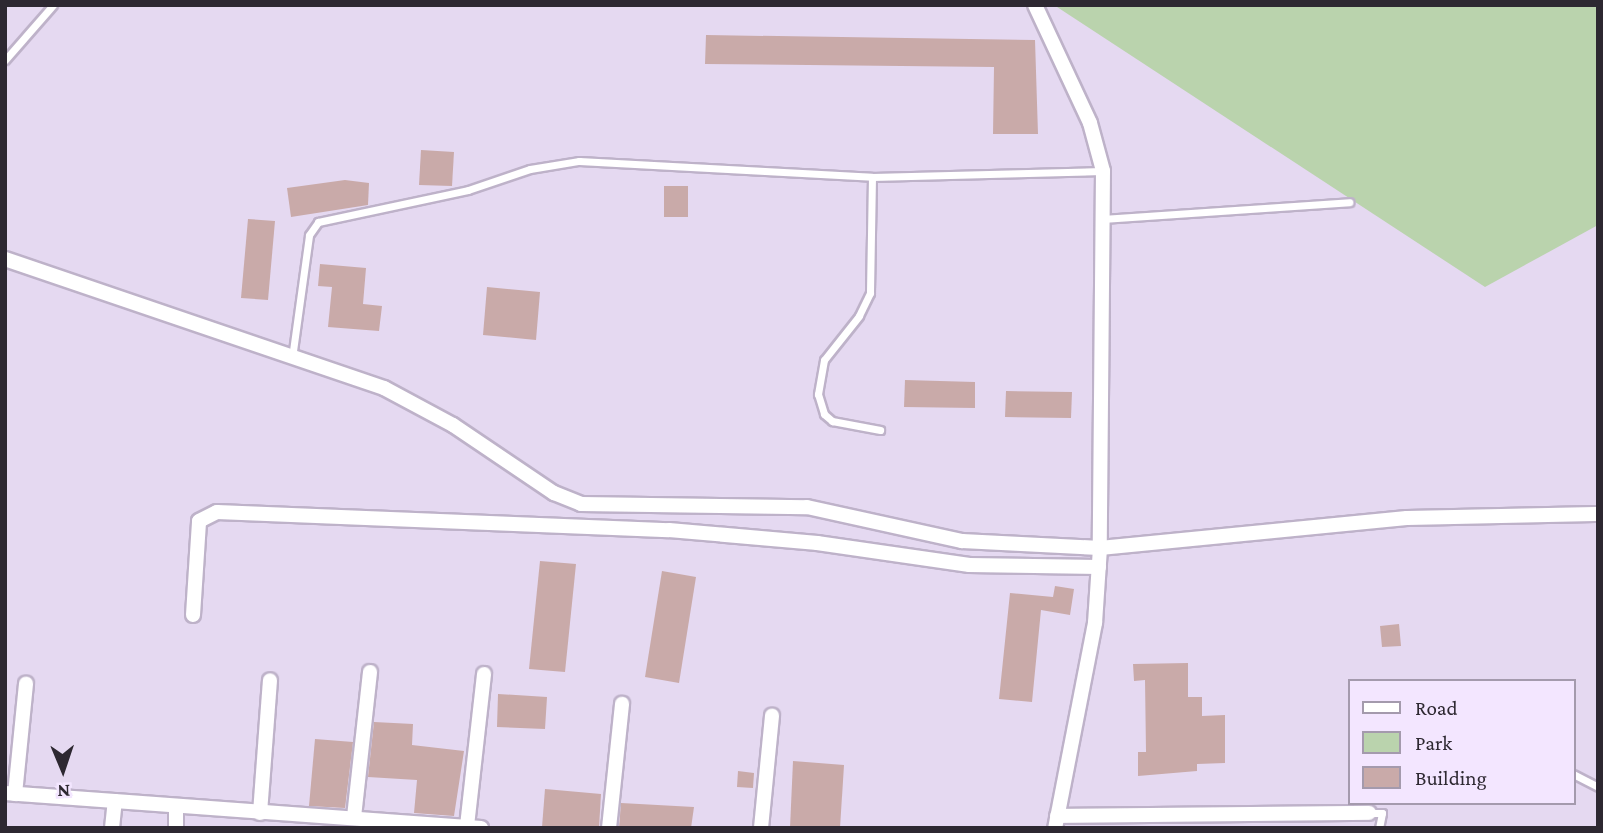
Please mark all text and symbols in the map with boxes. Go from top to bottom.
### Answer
legend [1348,679,1575,805]
text: Road [1415,696,1458,720]
text: Park [1415,731,1452,755]
north arrow [28,735,98,805]
text: Building [1415,766,1487,790]
text: N [57,781,71,802]

